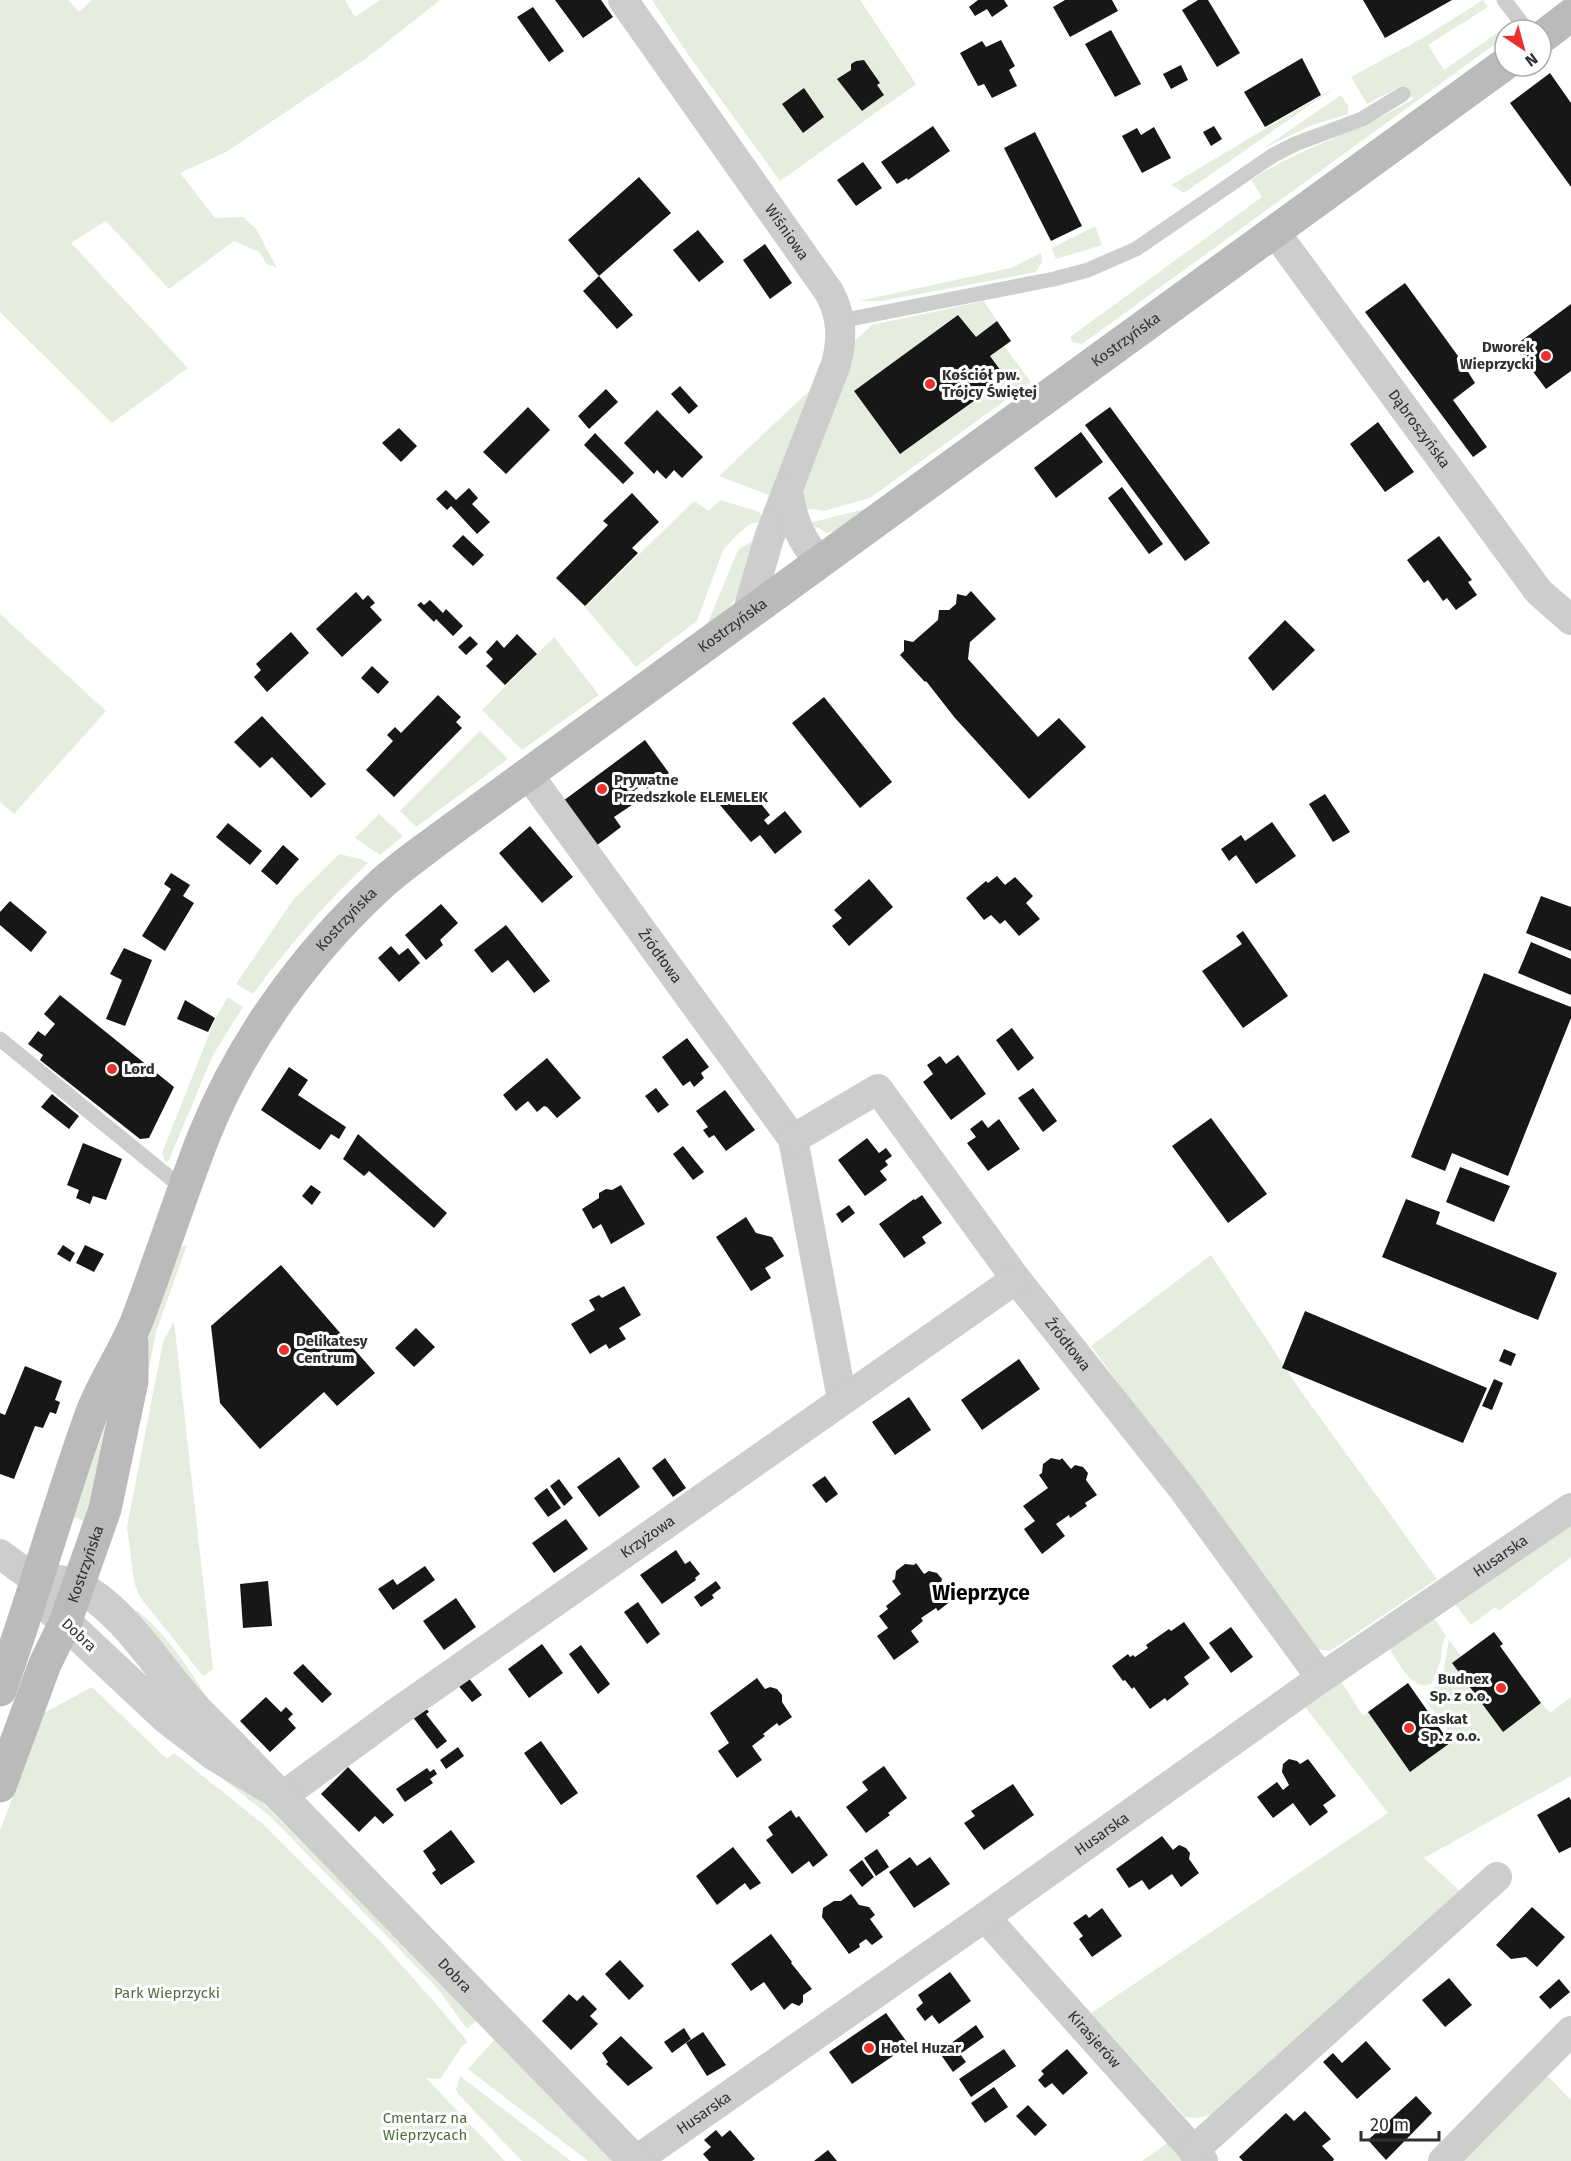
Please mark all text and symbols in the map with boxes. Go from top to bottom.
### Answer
north arrow [1493,18,1553,78]
text: N [1522,49,1541,71]
street label: Wiśniowa [761,201,813,263]
street label: Kostrzyńska [1088,309,1164,371]
place label: Dworek Wieprzycki [1460,338,1535,373]
marker: Dworek Wieprzycki [1539,349,1553,363]
place label: Kościół pw. Trójcy Świętej [942,366,1037,401]
marker: Kościół pw. Trójcy Świętej [923,377,937,391]
street label: Dąbroszyńska [1384,386,1454,472]
street label: Kostrzyńska [695,594,771,656]
place label: Prywatne Przedszkole ELEMELEK [614,771,769,806]
marker: Prywatne Przedszkole ELEMELEK [595,782,609,796]
street label: Kostrzyńska [312,884,381,955]
street label: Źródłowa [634,925,686,987]
place label: Lord [124,1060,155,1078]
marker: Lord [105,1062,119,1076]
street label: Źródłowa [1041,1314,1095,1375]
place label: Delikatesy Centrum [296,1332,368,1367]
marker: Delikatesy Centrum [277,1343,291,1357]
street label: Krzyżowa [617,1512,678,1562]
street label: Kostrzyńska [64,1523,108,1605]
street label: Husarska [1470,1531,1531,1581]
district label: Wieprzyce [932,1580,1030,1606]
street label: Dobra [58,1615,100,1655]
place label: Budnex Sp. z o.o. [1430,1670,1489,1705]
marker: Budnex Sp. z o.o. [1494,1681,1508,1695]
place label: Kaskat Sp. z o.o. [1421,1710,1481,1745]
marker: Kaskat Sp. z o.o. [1402,1721,1416,1735]
street label: Husarska [1071,1809,1132,1859]
street label: Dobra [434,1955,475,1996]
park label: Park Wieprzycki [114,1984,220,2002]
street label: Kirasjerów [1064,2007,1125,2072]
place label: Hotel Huzar [881,2039,962,2057]
marker: Hotel Huzar [862,2041,876,2055]
street label: Husarska [673,2088,735,2138]
scale bar [1361,2104,1439,2142]
park label: Cmentarz na Wieprzycach [383,2109,467,2144]
text: 20 m [1370,2114,1409,2136]

